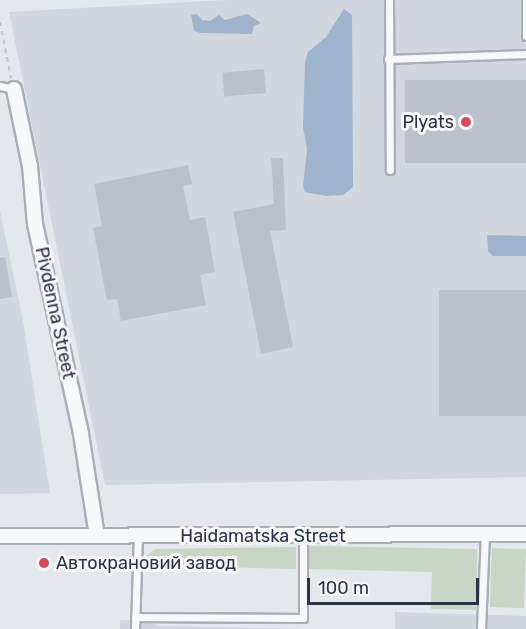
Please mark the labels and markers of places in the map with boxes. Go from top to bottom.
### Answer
place label: Plyats [402,111,454,133]
marker: Plyats [459,115,473,129]
place label: Автокрановий завод [56,552,236,574]
marker: Автокрановий завод [37,556,51,570]

